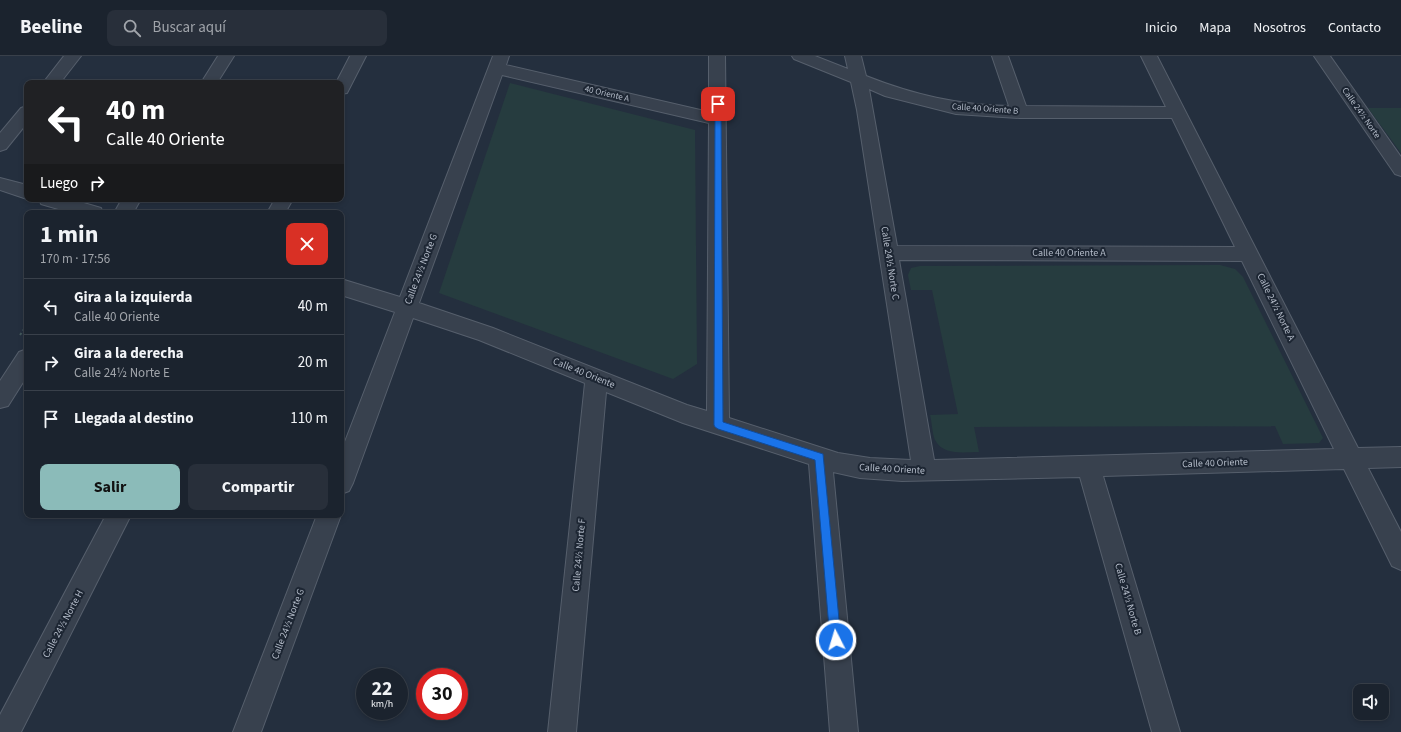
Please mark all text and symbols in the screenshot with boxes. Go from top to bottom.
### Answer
search box [107,10,387,46]
text: Beeline [20,14,83,41]
icon: search [121,17,143,39]
text: Buscar aquí [153,17,226,38]
text: Inicio [1145,18,1177,38]
text: Mapa [1199,18,1231,38]
text: Nosotros [1253,18,1306,38]
text: Contacto [1328,18,1381,38]
street label: 40 Oriente A [583,83,631,105]
street label: Calle 24½ Norte [1339,85,1384,142]
pin [701,87,735,121]
text: 40 m [106,90,165,130]
icon: arrive [707,93,729,115]
icon: left [40,96,92,148]
street label: Calle 40 Oriente B [951,100,1019,118]
text: Calle 40 Oriente [106,127,225,152]
icon: right [86,172,108,194]
text: Luego [40,173,78,194]
text: 1 min [40,217,98,252]
button: close [286,223,328,265]
street label: Calle 24½ Norte C [877,225,903,301]
street label: Calle 24½ Norte G [401,232,441,306]
street label: Calle 40 Oriente A [1032,246,1106,260]
text: 170 m · 17:56 [40,250,110,268]
street label: Calle 24½ Norte A [1254,271,1299,344]
text: Gira a la izquierda [74,287,193,308]
icon: left [40,296,62,318]
text: 40 m [298,296,328,317]
text: Calle 40 Oriente [74,308,160,326]
text: Gira a la derecha [74,343,184,364]
icon: right [40,352,62,374]
text: 20 m [298,352,328,373]
street label: Calle 40 Oriente [551,354,617,392]
text: Calle 24½ Norte E [74,364,170,382]
icon: arrive [40,408,62,430]
text: Llegada al destino [74,408,194,429]
text: 110 m [290,408,328,429]
street label: Calle 40 Oriente [1182,455,1248,471]
street label: Calle 40 Oriente [859,460,925,478]
button: Salir [40,464,180,510]
button: Compartir [188,464,328,510]
street label: Calle 24½ Norte F [569,518,589,592]
street label: Calle 24½ Norte B [1111,561,1145,637]
street label: Calle 24½ Norte G [268,587,308,661]
street label: Calle 24½ Norte H [39,588,87,660]
position arrow [815,619,857,661]
speed limit sign: 30 [416,668,468,720]
text: 22 [371,675,393,703]
map controls [1353,684,1389,720]
button: sound [1353,684,1389,720]
text: km/h [371,697,393,711]

